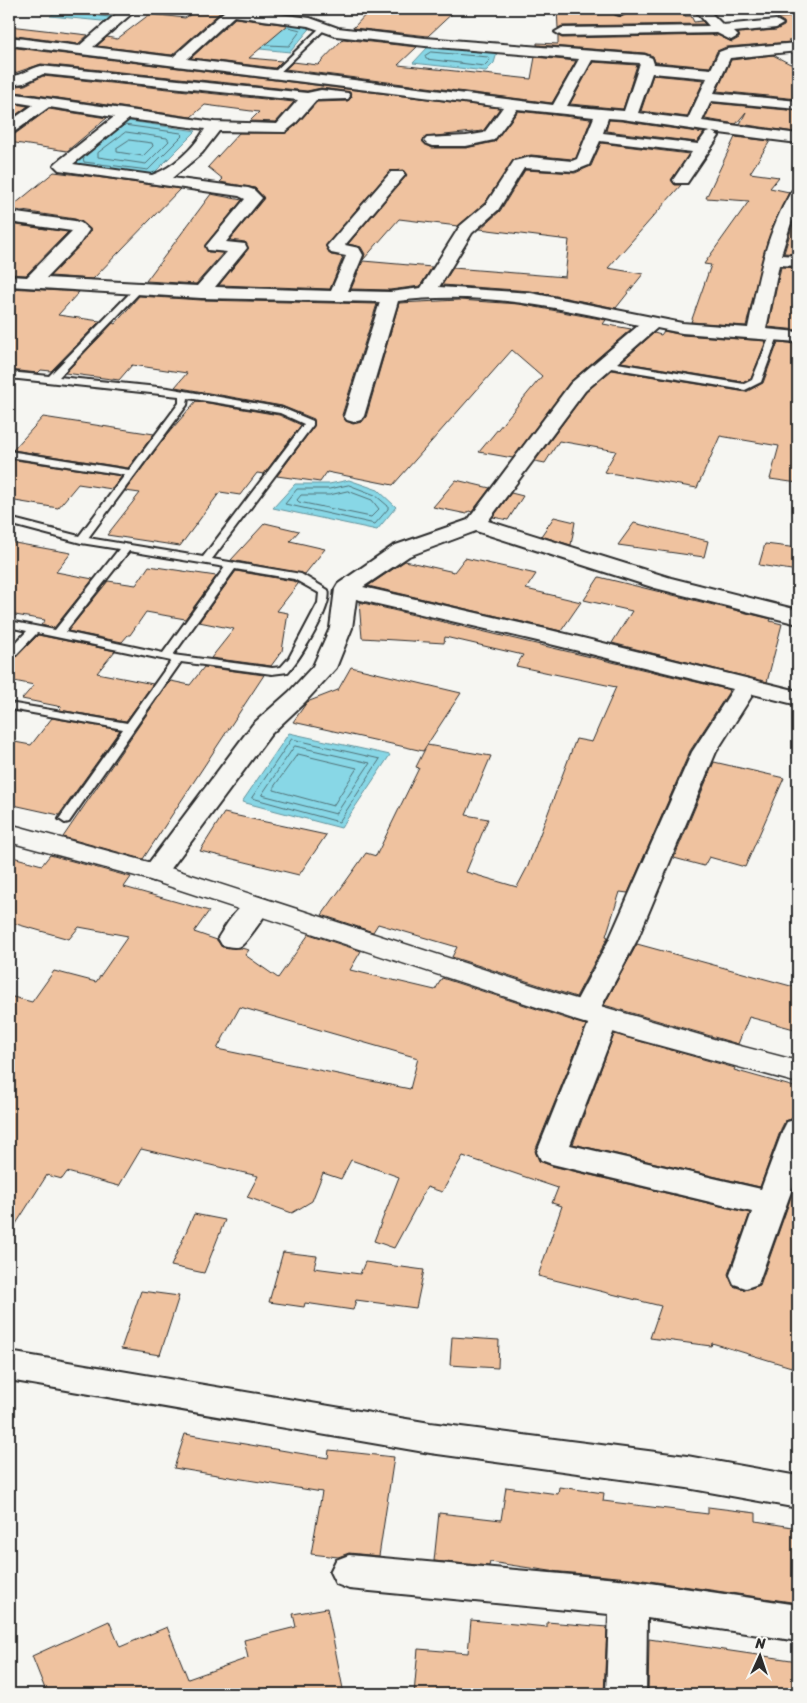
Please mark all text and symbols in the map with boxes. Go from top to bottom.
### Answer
north arrow [734,1630,784,1680]
text: N [754,1631,766,1656]

